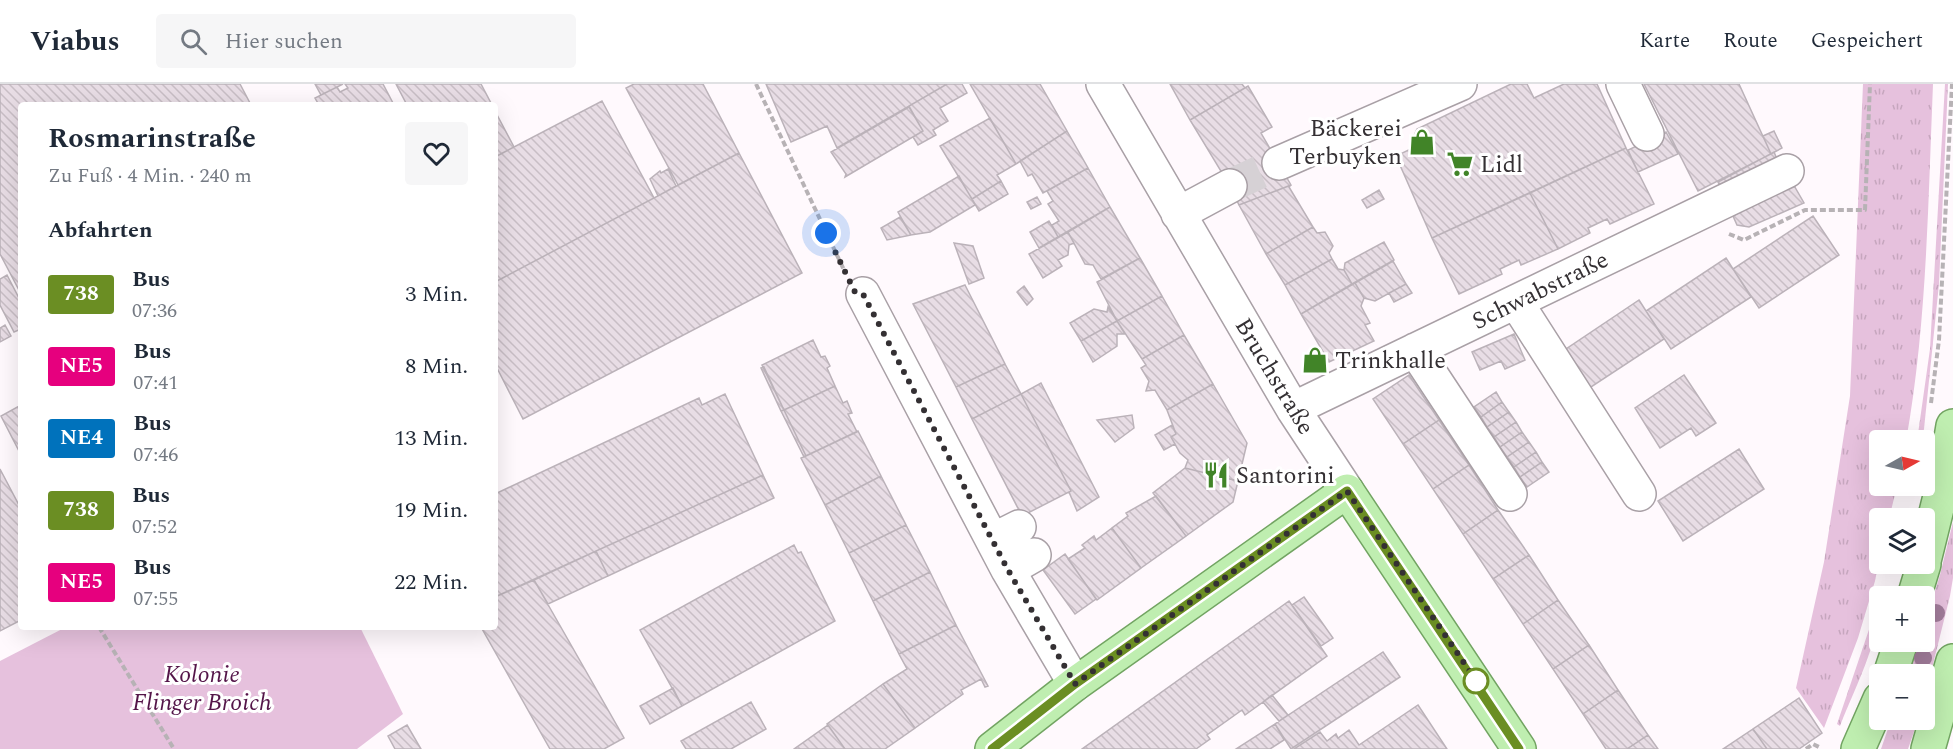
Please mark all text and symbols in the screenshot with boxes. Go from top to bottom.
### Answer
search box [156,14,576,68]
text: Viabus [30,20,120,63]
icon: search [177,25,210,58]
text: Hier suchen [225,25,343,58]
text: Karte [1639,25,1690,57]
text: Route [1723,25,1778,57]
text: Gespeichert [1811,25,1923,57]
place label: Bäckerei Terbuyken [1289,111,1402,175]
text: Rosmarinstraße [48,117,256,160]
button: heart [405,122,468,185]
shop icon: Bäckerei Terbuyken [1407,127,1437,157]
place label: Lidl [1480,147,1523,183]
supermarket icon: Lidl [1445,149,1475,179]
text: Zu Fuß · 4 Min. · 240 m [48,161,252,191]
text: Abfahrten [48,214,153,247]
your location [811,218,841,248]
street label: Schwabstraße [1466,242,1615,340]
text: Bus [132,263,170,296]
text: 738 [63,278,99,310]
text: 3 Min. [405,278,468,311]
text: 07:36 [132,296,177,326]
street label: Bruchstraße [1225,311,1323,442]
text: Bus [133,335,171,368]
place label: Trinkhalle [1335,343,1446,379]
shop icon: Trinkhalle [1300,345,1330,375]
text: NE5 [60,350,103,382]
text: 8 Min. [405,350,468,383]
text: 07:41 [133,368,178,398]
text: Bus [133,407,171,440]
text: NE4 [60,422,103,454]
text: 13 Min. [394,422,468,455]
north arrow [1869,430,1935,496]
map controls [1869,430,1935,730]
text: 07:46 [133,440,178,470]
place label: Santorini [1236,458,1335,494]
restaurant icon: Santorini [1201,460,1231,490]
text: Bus [132,479,170,512]
text: 738 [63,494,99,526]
text: 19 Min. [394,494,468,527]
button: layers [1869,508,1935,574]
text: 07:52 [132,512,177,542]
text: Bus [133,551,171,584]
text: NE5 [60,566,103,598]
text: 22 Min. [394,566,468,599]
text: 07:55 [133,584,178,614]
button: + [1869,586,1935,652]
park label: Kolonie Flinger Broich [132,657,272,721]
button: − [1869,664,1935,730]
unlabelled marker [1463,668,1489,694]

